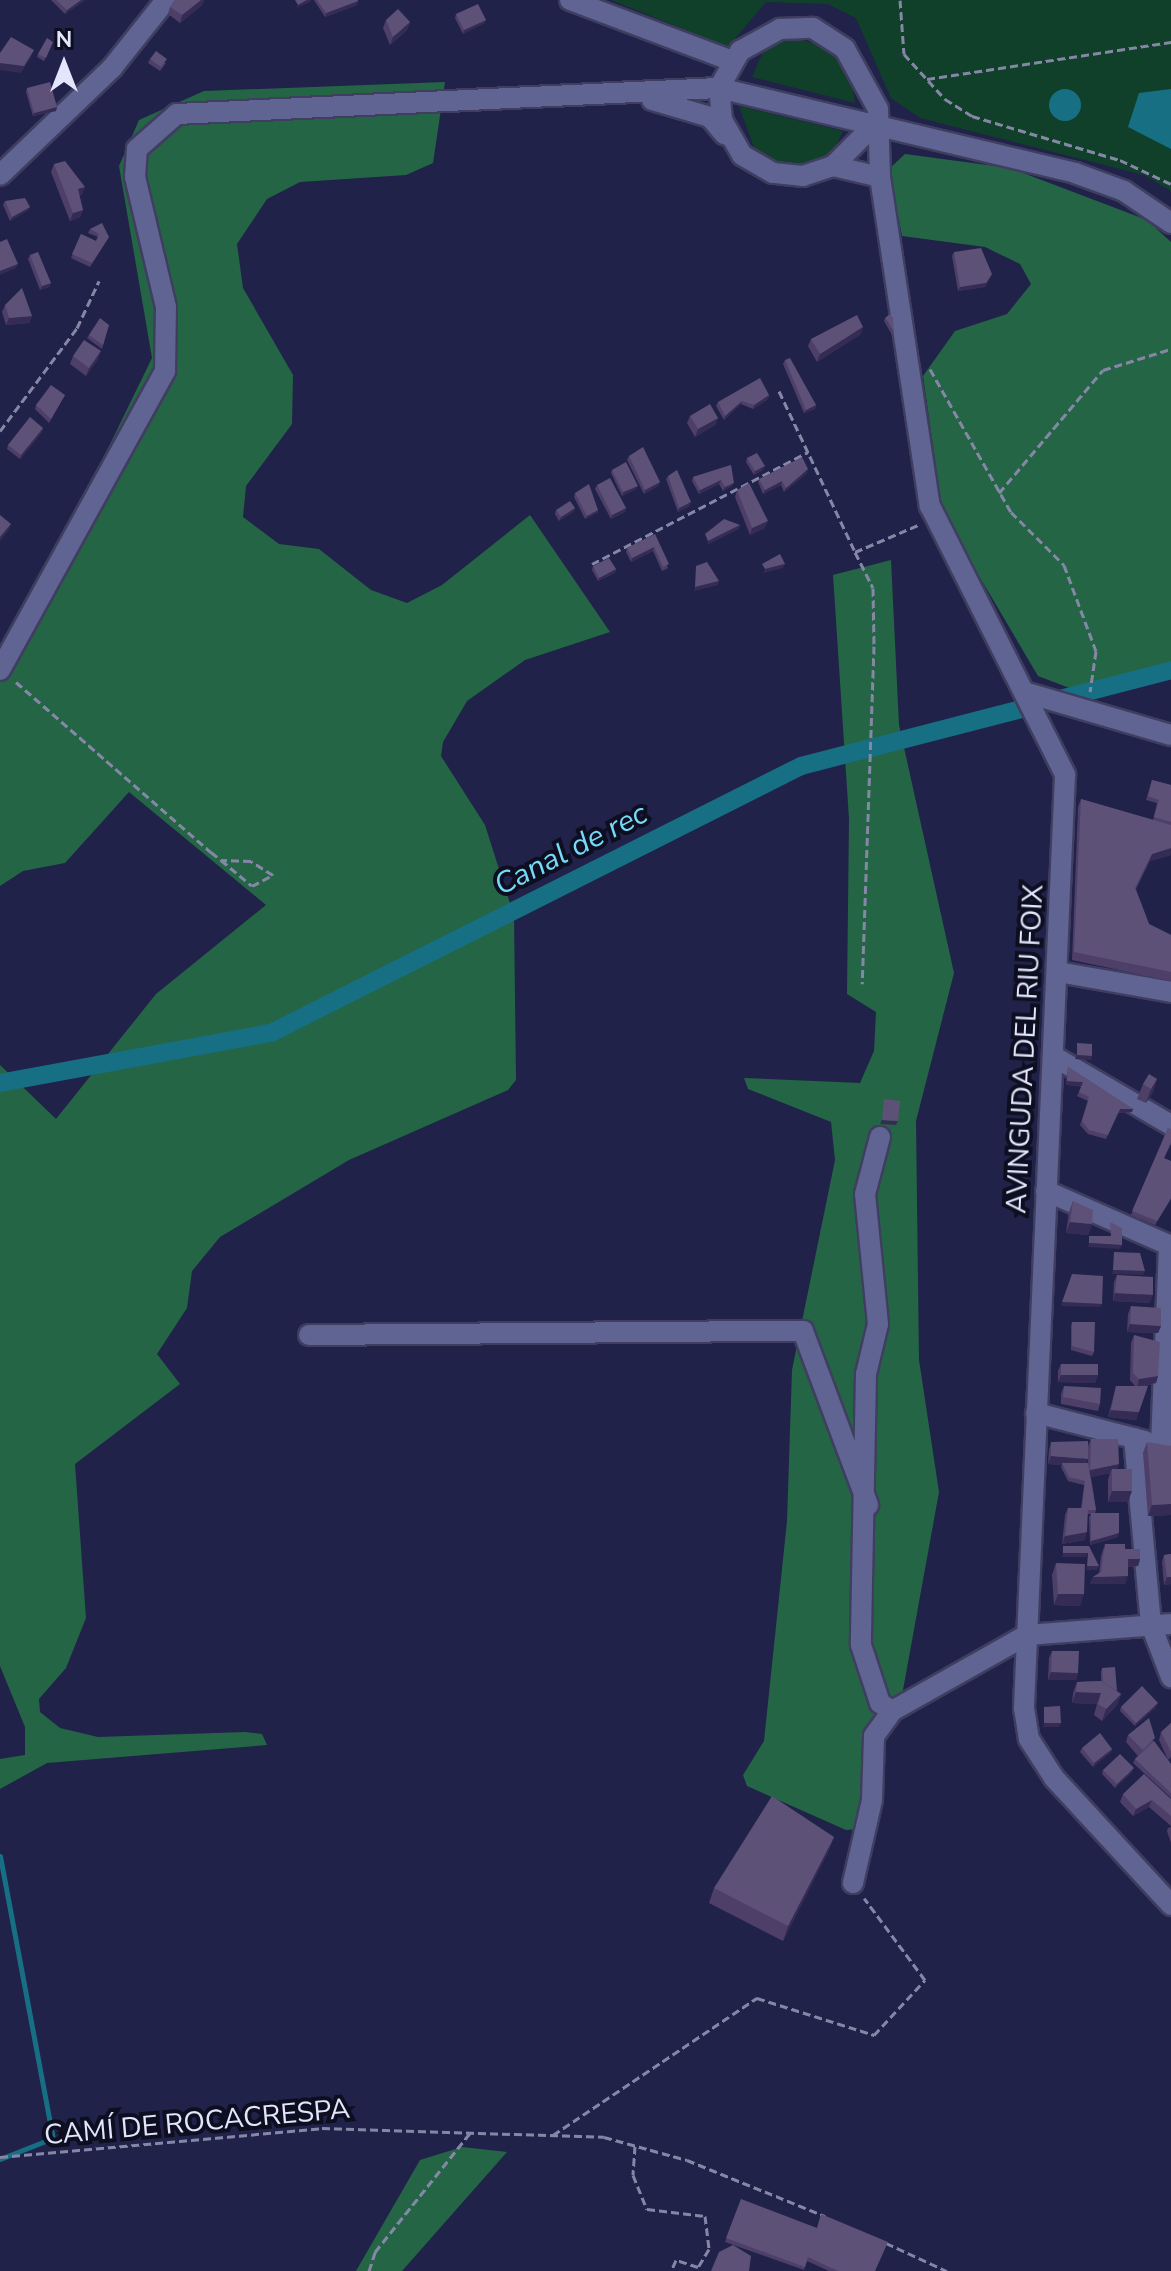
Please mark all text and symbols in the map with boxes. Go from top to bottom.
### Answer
north arrow [24,24,104,104]
text: N [56,25,72,55]
water label: Canal de rec [489,796,653,904]
street label: AVINGUDA DEL RIU FOIX [1000,884,1050,1214]
street label: CAMÍ DE ROCACRESPA [43,2092,351,2152]

